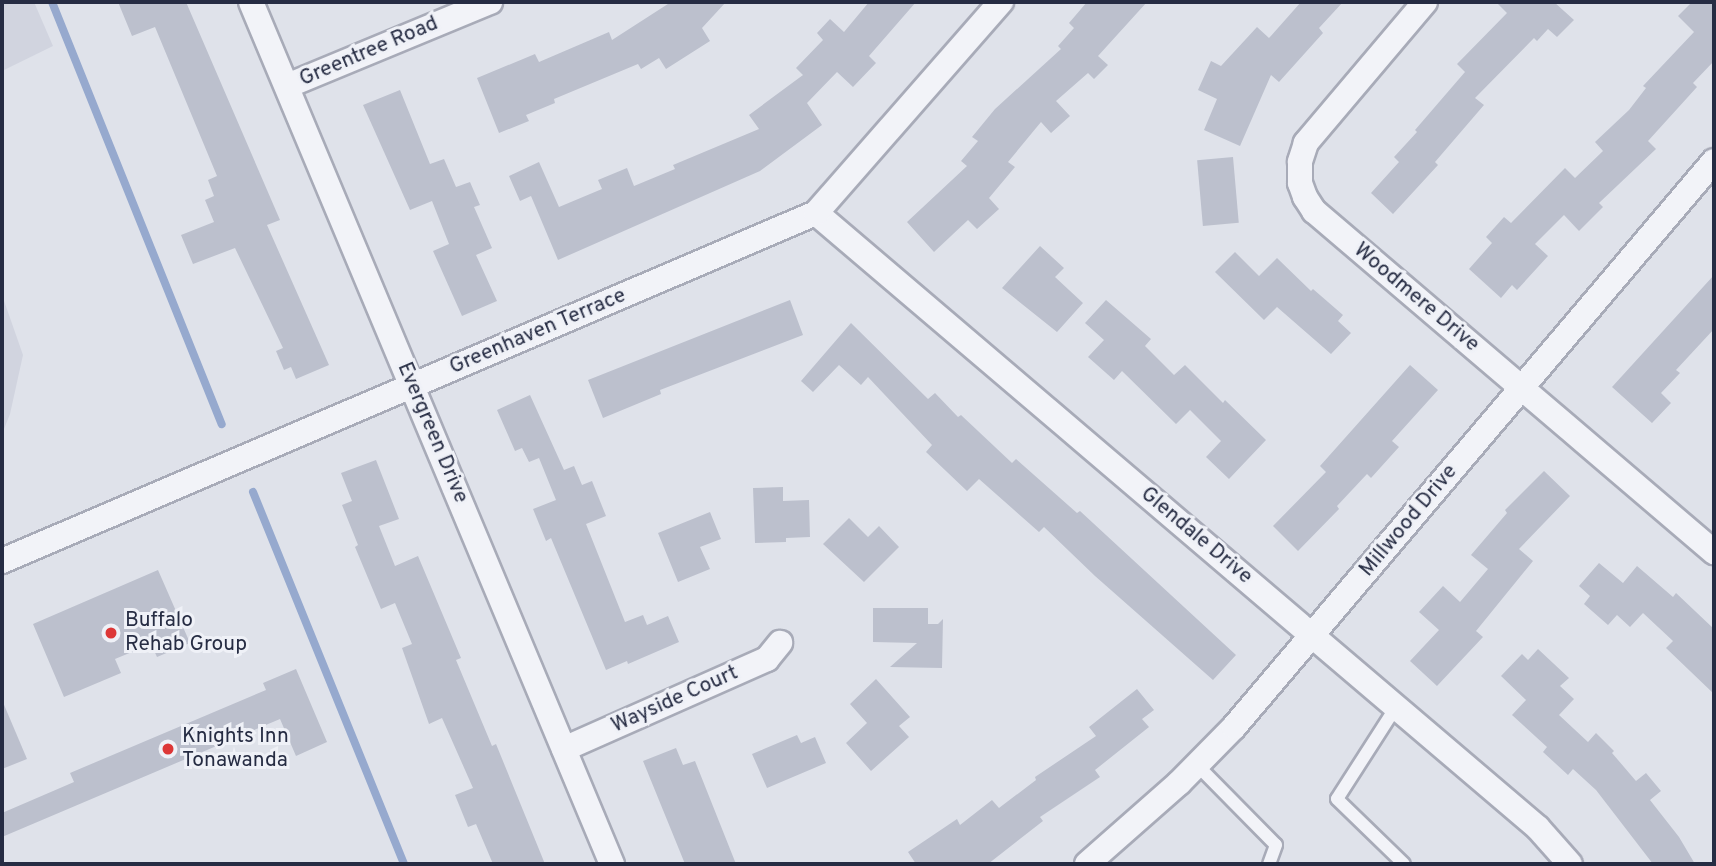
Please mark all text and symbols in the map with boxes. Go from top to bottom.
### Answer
street label: Greentree Road [296,11,442,93]
street label: Woodmere Drive [1348,238,1484,358]
street label: Greenhaven Terrace [446,283,630,381]
street label: Evergreen Drive [391,359,473,507]
street label: Millwood Drive [1355,460,1463,582]
street label: Glendale Drive [1135,482,1257,590]
place label: Buffalo Rehab Group [125,608,247,658]
marker: Buffalo Rehab Group [103,625,119,641]
street label: Wayside Court [608,661,742,739]
place label: Knights Inn Tonawanda [182,724,289,774]
marker: Knights Inn Tonawanda [160,741,176,757]

